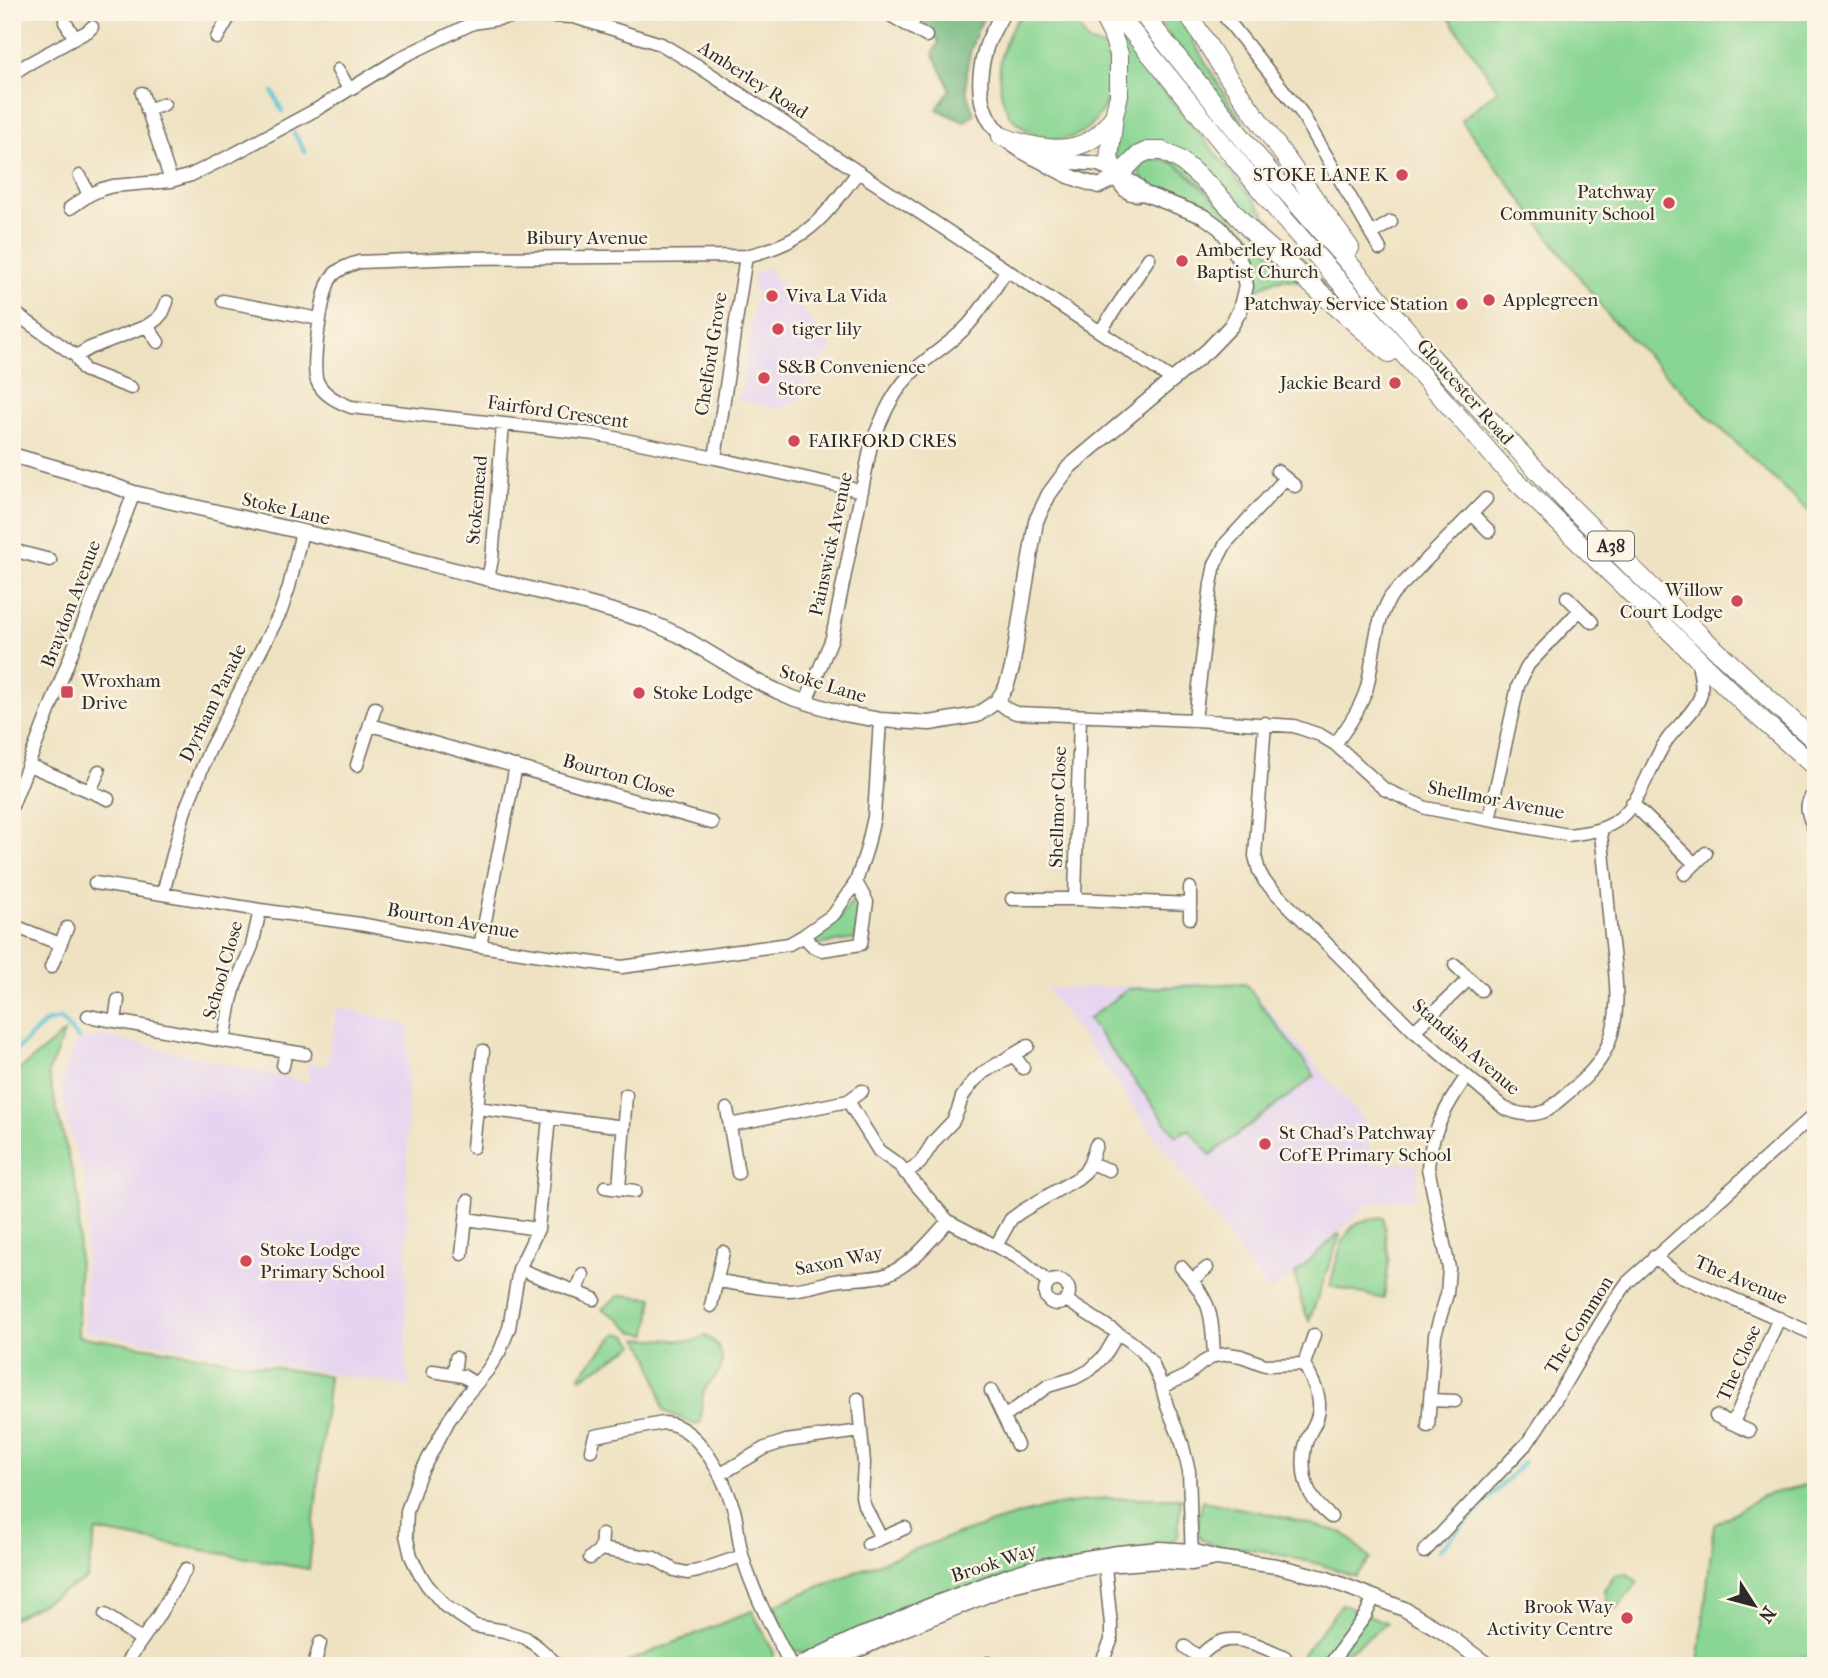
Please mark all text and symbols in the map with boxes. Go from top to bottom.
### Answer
street label: Amberley Road [693,36,812,124]
place label: STOKE LANE K [1253,164,1389,186]
marker: STOKE LANE K [1394,167,1410,183]
place label: Patchway Community School [1500,181,1656,225]
marker: Patchway Community School [1661,195,1677,211]
street label: Bibury Avenue [526,227,648,249]
place label: Amberley Road Baptist Church [1195,239,1323,283]
marker: Amberley Road Baptist Church [1174,253,1190,269]
place label: Viva La Vida [785,285,887,307]
marker: Viva La Vida [764,288,780,304]
place label: Applegreen [1502,289,1598,311]
street label: Chelford Grove [690,291,732,417]
marker: Applegreen [1481,292,1497,308]
place label: Patchway Service Station [1244,293,1448,315]
marker: Patchway Service Station [1454,296,1470,312]
place label: tiger lily [792,318,863,340]
marker: tiger lily [770,321,786,337]
street label: Gloucester Road [1412,335,1518,450]
place label: S&B Convenience Store [778,356,926,400]
marker: S&B Convenience Store [756,370,772,386]
place label: Jackie Beard [1278,372,1382,394]
marker: Jackie Beard [1387,375,1403,391]
street label: Fairford Crescent [486,391,630,433]
place label: FAIRFORD CRES [808,430,957,452]
marker: FAIRFORD CRES [786,433,802,449]
street label: Stokemead [462,454,492,545]
street label: Painswick Avenue [805,470,857,618]
street label: Stoke Lane [240,488,332,530]
road number: A38 [1588,532,1634,560]
street label: Braydon Avenue [37,537,105,671]
place label: Willow Court Lodge [1620,579,1724,623]
marker: Willow Court Lodge [1729,593,1745,609]
street label: Dyrham Parade [175,640,251,766]
street label: Stoke Lane [777,660,869,708]
place label: Wroxham Drive [80,670,161,714]
place label: Stoke Lodge [653,682,753,704]
marker: Wroxham Drive [59,684,75,700]
marker: Stoke Lodge [631,685,647,701]
street label: Shellmor Close [1045,746,1071,868]
street label: Bourton Close [560,749,678,803]
street label: Shellmor Avenue [1426,776,1566,824]
street label: Bourton Avenue [385,899,521,943]
street label: School Close [198,918,248,1022]
street label: Standish Avenue [1408,994,1524,1100]
place label: St Chad's Patchway CofE Primary School [1279,1122,1452,1166]
marker: St Chad's Patchway CofE Primary School [1257,1136,1273,1152]
place label: Stoke Lodge Primary School [260,1239,385,1283]
street label: Saxon Way [793,1242,885,1280]
street label: The Avenue [1691,1251,1791,1309]
marker: Stoke Lodge Primary School [238,1253,254,1269]
street label: The Common [1540,1272,1618,1378]
street label: The Close [1712,1321,1766,1405]
street label: Brook Way [948,1538,1041,1587]
north arrow [1720,1570,1790,1640]
place label: Brook Way Activity Centre [1486,1596,1614,1640]
text: N [1753,1602,1780,1627]
marker: Brook Way Activity Centre [1619,1610,1635,1626]

